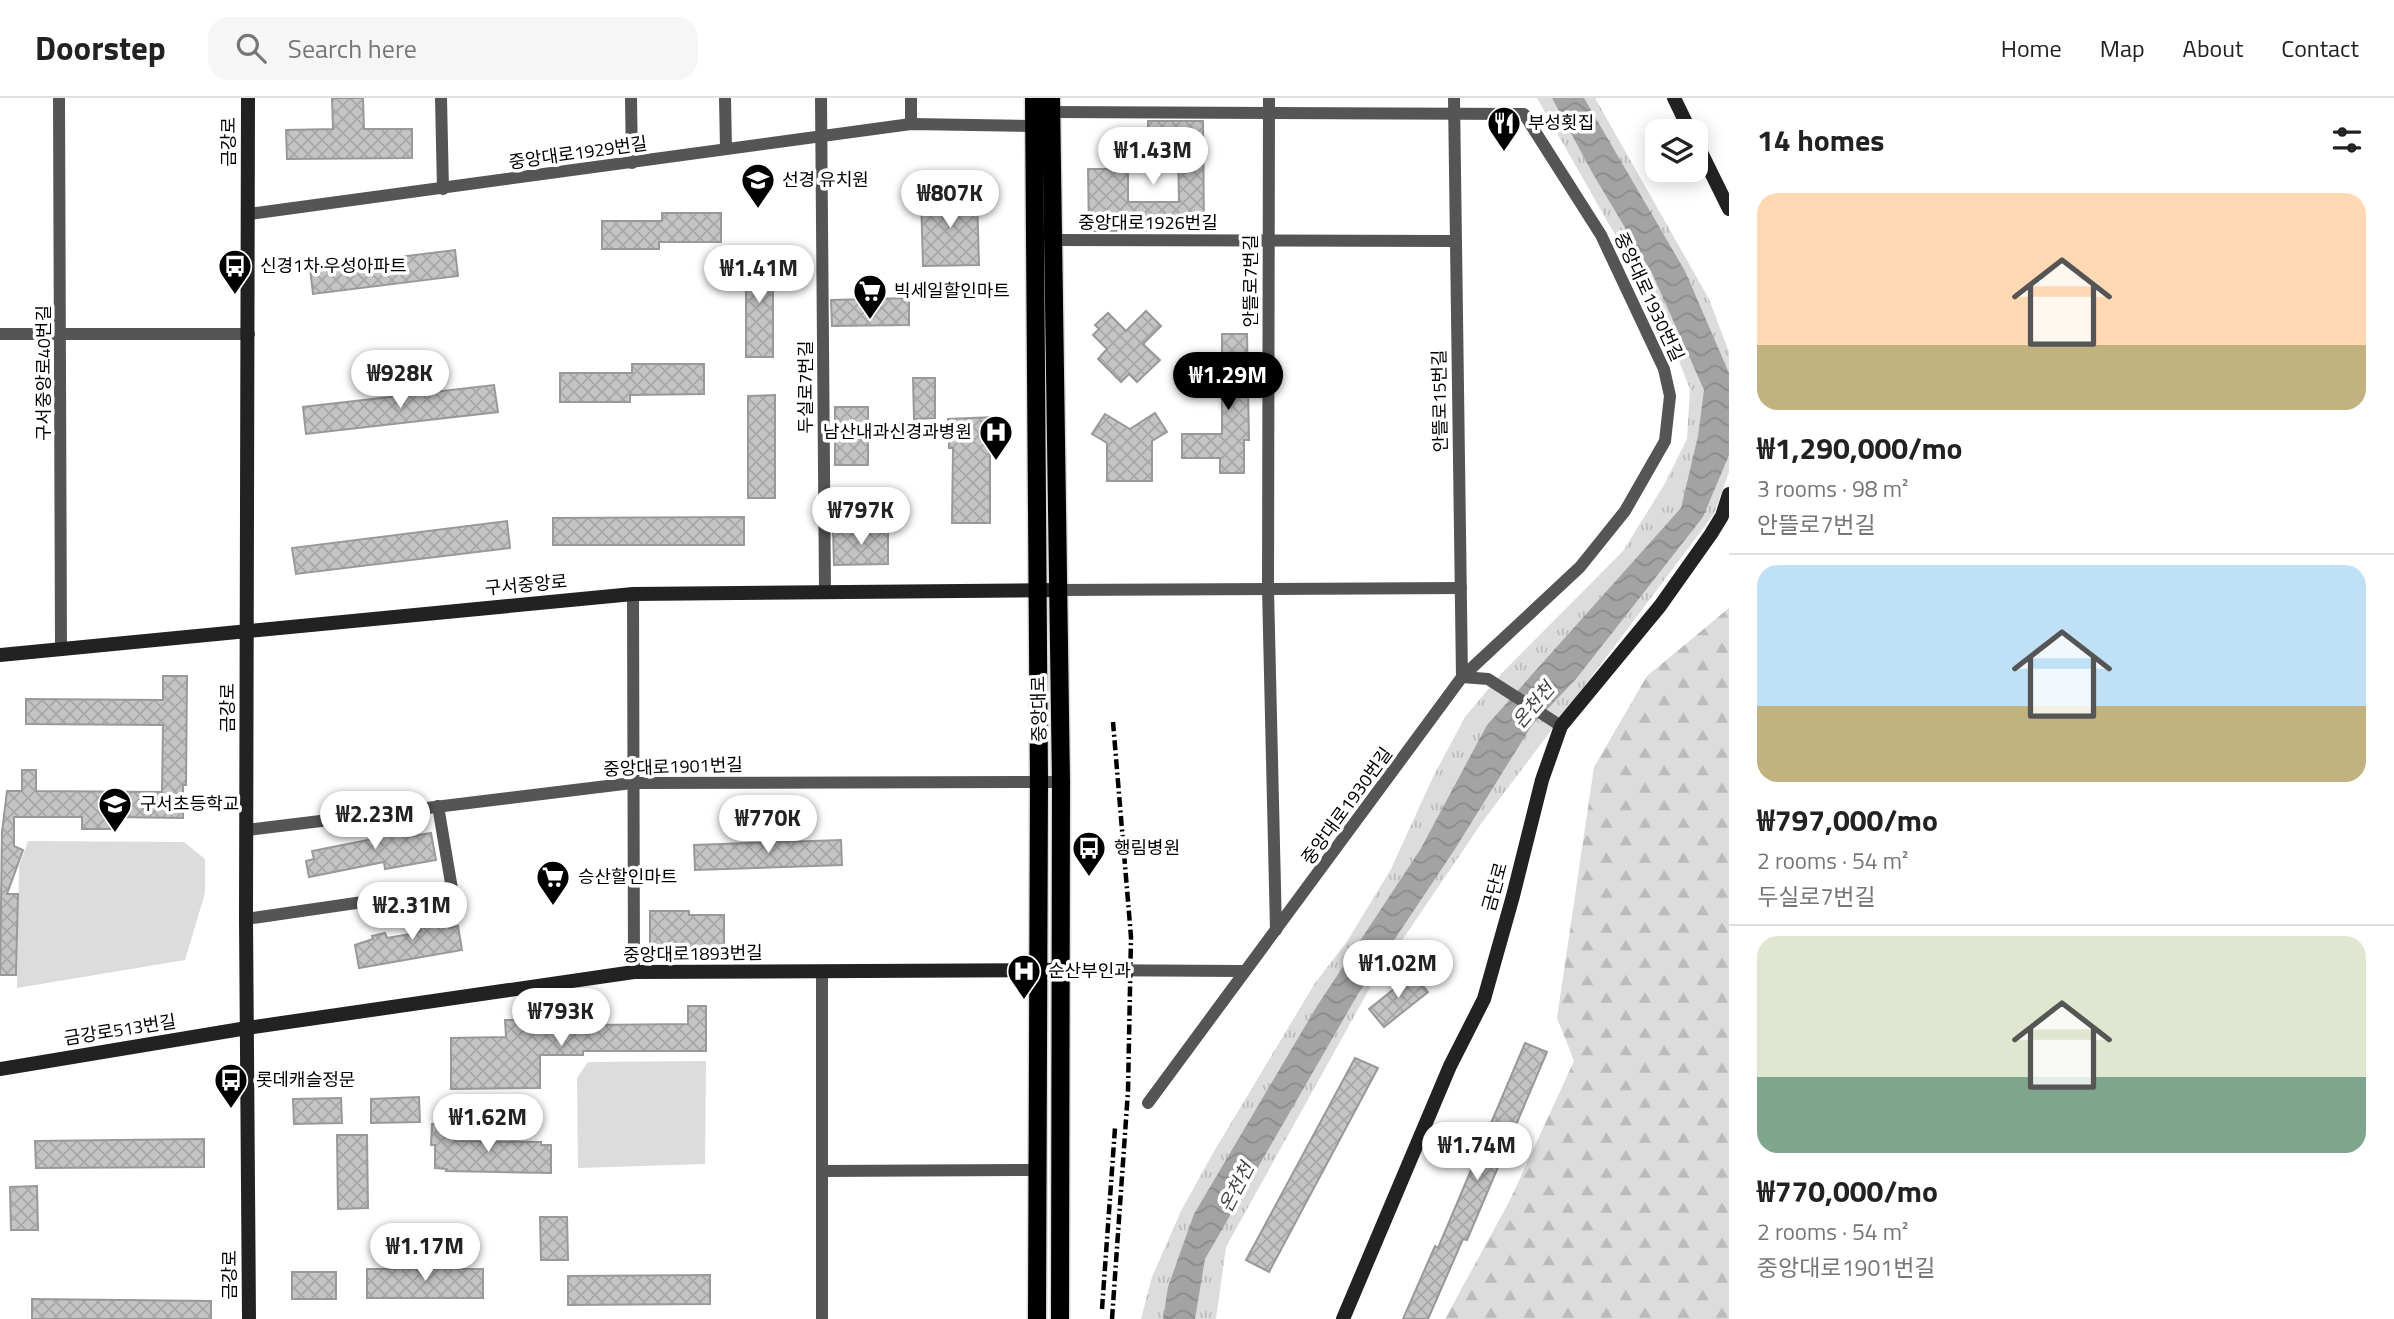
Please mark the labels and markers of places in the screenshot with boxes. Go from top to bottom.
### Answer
restaurant icon: 부성횟집 [1485,104,1523,153]
place label: 부성횟집 [1528,109,1594,136]
pin: ₩1.43M [1096,127,1210,187]
school or university icon: 선경 유치원 [739,161,777,210]
place label: 선경 유치원 [782,166,869,193]
pin: ₩807K [901,170,999,230]
pin: ₩1.41M [702,246,816,305]
bus stop icon: 신경1차·우성아파트 [216,247,254,296]
place label: 신경1차·우성아파트 [260,252,406,279]
supermarket icon: 빅세일할인마트 [851,272,889,321]
place label: 빅세일할인마트 [894,277,1010,304]
pin: ₩928K [351,350,449,410]
pin: ₩1.29M [1171,352,1285,412]
hospital icon: 남산내과신경과병원 [977,413,1015,462]
place label: 남산내과신경과병원 [823,418,972,445]
pin: ₩797K [812,488,910,547]
school or university icon: 구서초등학교 [96,785,134,834]
place label: 구서초등학교 [140,790,239,817]
pin: ₩2.23M [318,792,432,851]
pin: ₩770K [719,796,817,855]
bus stop icon: 행림병원 [1070,829,1108,878]
place label: 행림병원 [1114,834,1180,861]
supermarket icon: 승산할인마트 [534,858,572,907]
place label: 승산할인마트 [578,863,677,890]
pin: ₩2.31M [355,882,469,942]
pin: ₩1.02M [1341,940,1455,1000]
hospital icon: 순산부인과 [1005,952,1043,1001]
place label: 순산부인과 [1048,957,1131,984]
pin: ₩793K [512,988,610,1048]
bus stop icon: 롯데캐슬정문 [212,1061,250,1110]
place label: 롯데캐슬정문 [256,1066,355,1093]
pin: ₩1.62M [431,1094,545,1154]
pin: ₩1.74M [1420,1122,1534,1182]
pin: ₩1.17M [368,1224,482,1283]

